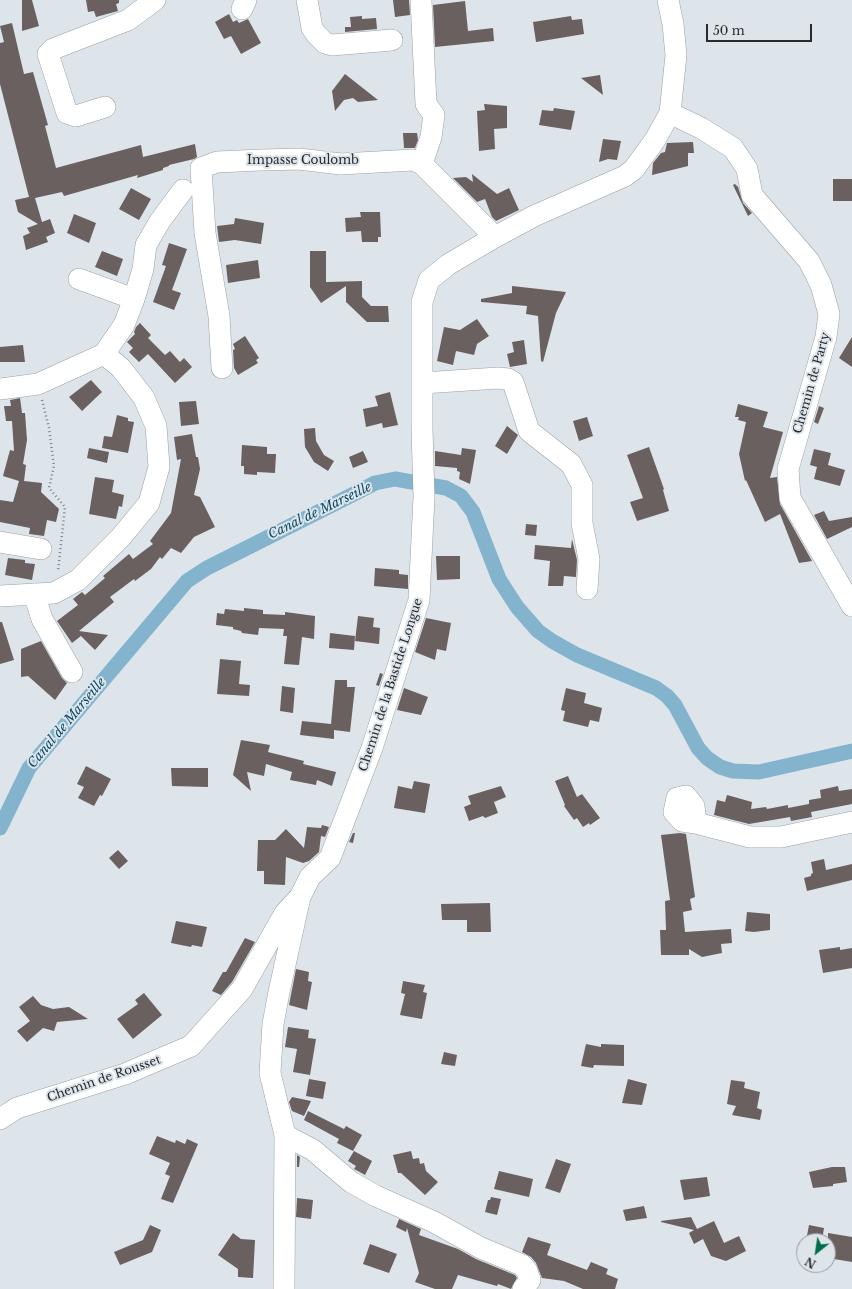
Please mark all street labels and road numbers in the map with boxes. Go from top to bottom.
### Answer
street label: Impasse Coulomb [247,154,359,168]
street label: Chemin de Party [791,331,833,435]
street label: Chemin de la Bastide Longue [356,597,426,773]
street label: Chemin de Rousset [45,1053,163,1105]

